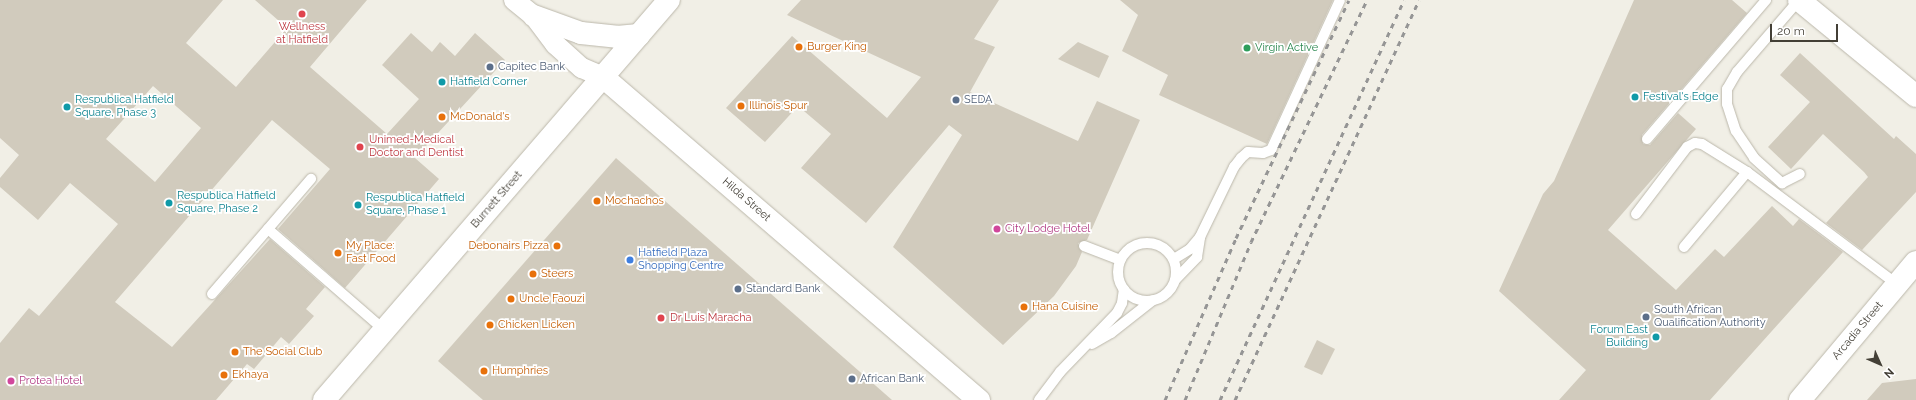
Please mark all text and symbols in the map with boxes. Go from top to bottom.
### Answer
marker: Wellness at Hatfield [296,8,308,20]
scale bar [1772,16,1840,42]
place label: Wellness at Hatfield [276,21,328,47]
text: 20 m [1777,24,1805,38]
place label: Burger King [807,40,867,54]
place label: Virgin Active [1255,41,1318,55]
marker: Burger King [794,42,804,52]
marker: Virgin Active [1242,43,1252,53]
place label: Capitec Bank [498,60,565,74]
marker: Capitec Bank [485,62,495,72]
place label: Hatfield Corner [450,75,527,89]
marker: Hatfield Corner [437,77,447,87]
place label: Festival's Edge [1643,90,1718,104]
marker: Festival's Edge [1630,92,1640,102]
place label: SEDA [964,93,992,107]
place label: Respublica Hatfield Square, Phase 3 [75,94,174,120]
marker: SEDA [951,95,961,105]
place label: Illinois Spur [749,99,807,113]
marker: Illinois Spur [736,101,746,111]
marker: Respublica Hatfield Square, Phase 3 [62,102,72,112]
place label: McDonald's [450,110,510,124]
marker: McDonald's [437,112,447,122]
place label: Unimed-Medical Doctor and Dentist [369,134,464,160]
marker: Unimed-Medical Doctor and Dentist [354,141,366,153]
street label: Burnett Street [469,169,525,231]
street label: Hilda Street [719,175,773,225]
place label: Respublica Hatfield Square, Phase 2 [177,190,276,216]
place label: Respublica Hatfield Square, Phase 1 [366,192,465,218]
place label: Mochachos [605,194,664,208]
marker: Mochachos [592,196,602,206]
marker: Respublica Hatfield Square, Phase 2 [164,198,174,208]
marker: Respublica Hatfield Square, Phase 1 [353,200,363,210]
place label: City Lodge Hotel [1005,222,1091,236]
marker: City Lodge Hotel [992,224,1002,234]
place label: Debonairs Pizza [469,239,549,253]
place label: My Place: Fast Food [346,240,396,266]
marker: Debonairs Pizza [552,241,562,251]
place label: Hatfield Plaza Shopping Centre [638,247,724,273]
marker: My Place: Fast Food [333,248,343,258]
marker: Hatfield Plaza Shopping Centre [625,255,635,265]
place label: Steers [541,267,573,281]
marker: Steers [528,269,538,279]
place label: Standard Bank [746,282,820,296]
marker: Standard Bank [733,284,743,294]
place label: Uncle Faouzi [519,292,585,306]
marker: Uncle Faouzi [506,294,516,304]
street label: Arcadia Street [1830,299,1886,363]
place label: Hana Cuisine [1032,300,1098,314]
marker: Hana Cuisine [1019,302,1029,312]
place label: South African Qualification Authority [1654,304,1766,330]
place label: Dr Luis Maracha [670,311,752,325]
marker: Dr Luis Maracha [655,312,667,324]
marker: South African Qualification Authority [1641,312,1651,322]
place label: Chicken Licken [498,318,575,332]
marker: Chicken Licken [485,320,495,330]
place label: Forum East Building [1590,324,1648,350]
marker: Forum East Building [1651,332,1661,342]
north arrow [1860,344,1900,384]
place label: The Social Club [243,345,323,359]
marker: The Social Club [230,347,240,357]
place label: Humphries [492,364,548,378]
text: N [1881,365,1896,380]
marker: Humphries [479,366,489,376]
place label: Ekhaya [232,368,269,382]
marker: Ekhaya [219,370,229,380]
place label: African Bank [860,372,924,386]
place label: Protea Hotel [19,374,82,388]
marker: African Bank [847,374,857,384]
marker: Protea Hotel [6,376,16,386]

